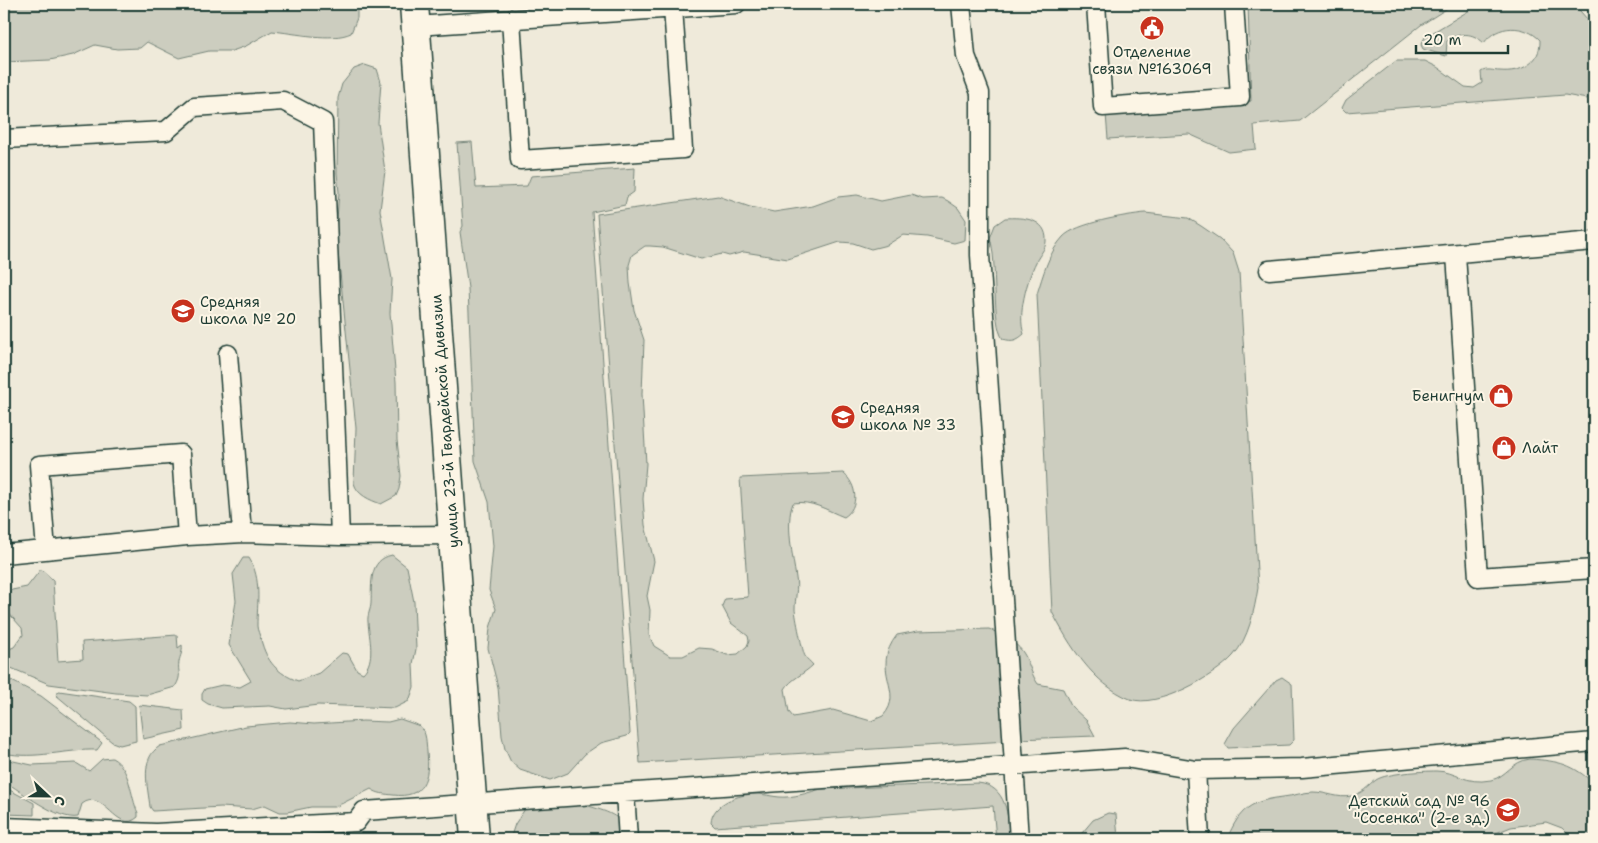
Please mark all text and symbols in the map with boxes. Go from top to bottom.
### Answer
public building icon: Отделение связи №163069 [1139,15,1165,41]
scale bar [1416,22,1508,54]
text: 20 m [1423,30,1462,50]
place label: Отделение связи №163069 [1092,42,1212,79]
place label: Средняя школа № 20 [200,292,296,329]
street label: улица 23-й Гвардейской Дивизии [426,293,464,549]
school or university icon: Средняя школа № 20 [170,298,196,324]
shop icon: Бенигнум [1488,383,1514,409]
place label: Бенигнум [1412,386,1484,406]
place label: Средняя школа № 33 [860,398,956,435]
school or university icon: Средняя школа № 33 [830,404,856,430]
shop icon: Лайт [1491,435,1517,461]
place label: Лайт [1522,438,1558,458]
north arrow [22,770,72,820]
place label: Детский сад № 96 "Сосенка" (2-е зд.) [1349,791,1490,828]
text: С [50,794,70,808]
school or university icon: Детский сад № 96 "Сосенка" (2-е зд.) [1495,797,1521,823]

